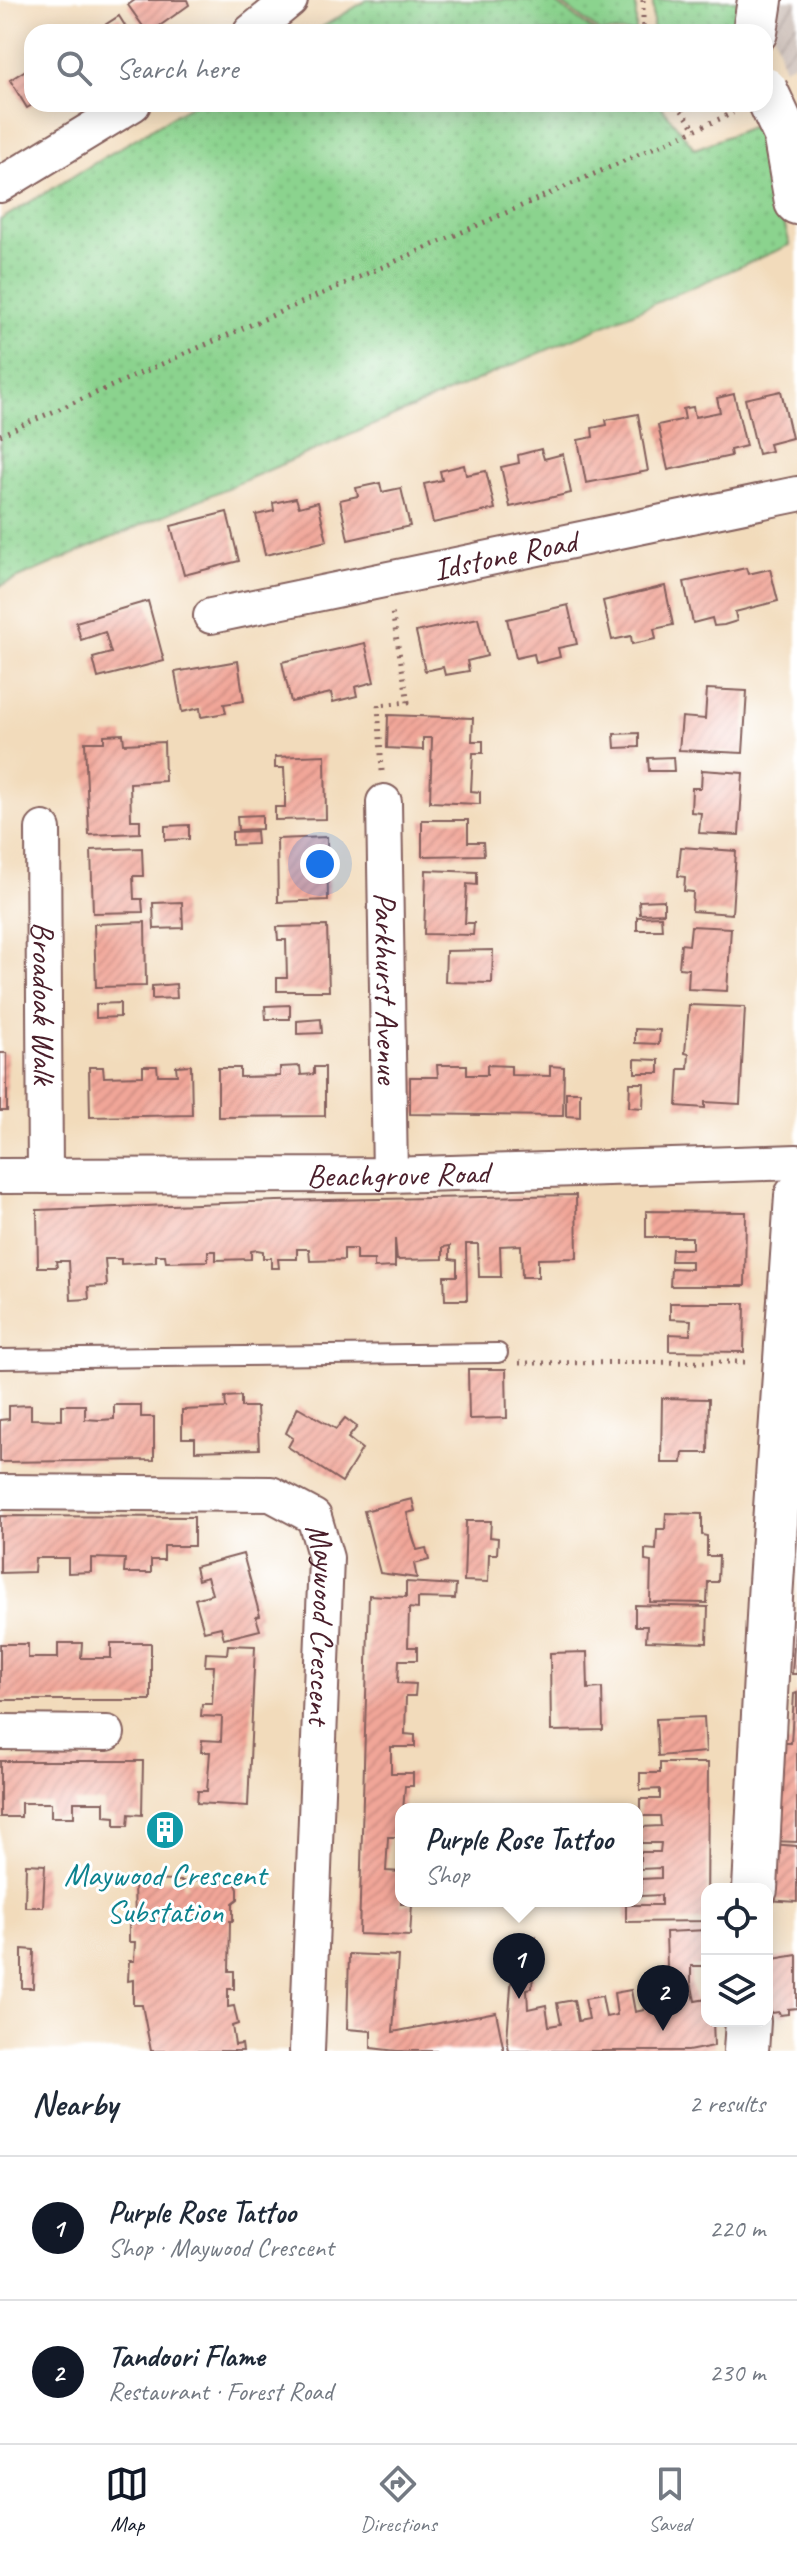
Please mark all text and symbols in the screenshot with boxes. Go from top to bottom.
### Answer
search box [24,24,773,112]
icon: search [52,46,96,90]
text: Search here [116,49,238,87]
street label: Idstone Road [430,519,585,590]
your location [300,844,340,884]
street label: Parkhurst Avenue [364,892,409,1087]
street label: Broadoak Walk [23,922,64,1087]
street label: Beachgrove Road [307,1152,494,1196]
street label: Maywood Crescent [296,1518,346,1729]
popup [395,1803,643,1907]
building icon: Maywood Crescent Substation [144,1809,186,1851]
text: Purple Rose Tattoo [425,1820,613,1858]
place label: Maywood Crescent Substation [64,1854,269,1932]
text: Shop [425,1858,469,1891]
map controls [701,1883,773,2027]
button: locate [701,1883,773,1955]
pin: 1 [493,1933,545,1999]
button: layers [701,1955,773,2027]
pin: 2 [637,1965,689,2031]
text: Nearby [32,2082,118,2125]
text: 2 results [689,2087,765,2120]
text: Purple Rose Tattoo [108,2193,296,2231]
text: 1 [52,2212,64,2245]
text: 220 m [709,2212,765,2245]
text: Shop · Maywood Crescent [108,2231,334,2264]
text: Tandoori Flame [108,2337,265,2375]
text: 2 [52,2356,64,2389]
text: 230 m [709,2356,765,2389]
text: Restaurant · Forest Road [108,2375,333,2408]
tab: Map [105,2462,149,2538]
tab: Directions [360,2462,437,2538]
tab: Saved [648,2462,692,2538]

